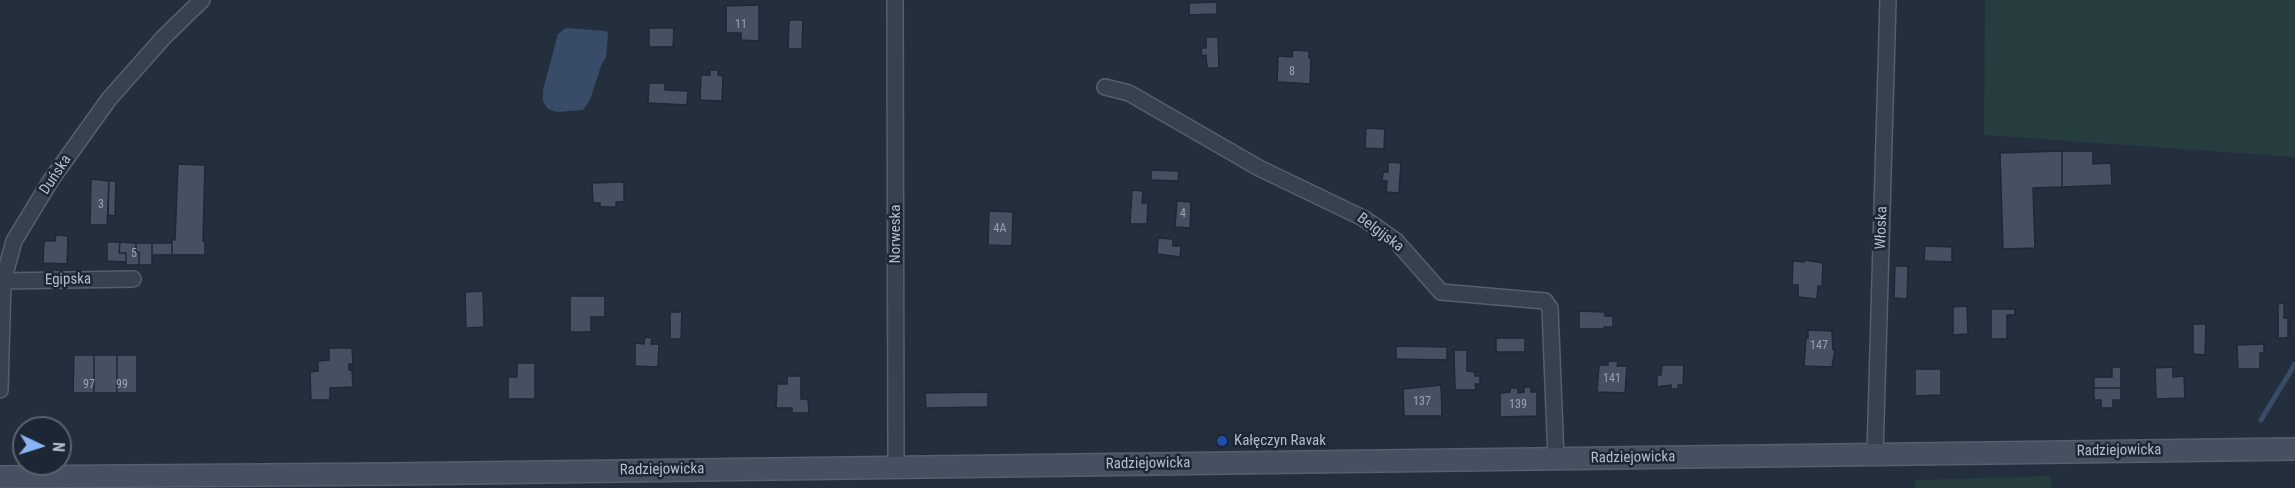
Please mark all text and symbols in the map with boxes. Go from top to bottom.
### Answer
house number: 11 [735,18,747,32]
house number: 8 [1289,65,1295,79]
street label: Duńska [36,152,76,198]
house number: 3 [98,198,104,212]
street label: Norweska [887,204,905,264]
street label: Włoska [1872,206,1892,250]
house number: 4 [1180,207,1186,221]
street label: Belgijska [1353,210,1407,256]
house number: 4A [994,222,1006,236]
house number: 5 [131,247,137,261]
street label: Egipska [45,271,91,289]
house number: 147 [1810,339,1828,353]
house number: 141 [1603,372,1621,386]
house number: 97 [83,378,95,392]
house number: 99 [116,378,128,392]
house number: 137 [1413,395,1431,409]
house number: 139 [1509,398,1527,412]
north arrow [12,416,72,476]
place label: Kałęczyn Ravak [1234,432,1326,450]
marker: Kałęczyn Ravak [1215,434,1229,448]
street label: Radziejowicka [2077,441,2161,461]
text: N [49,442,68,453]
street label: Radziejowicka [1591,448,1675,468]
street label: Radziejowicka [1106,454,1190,474]
street label: Radziejowicka [620,460,704,480]

